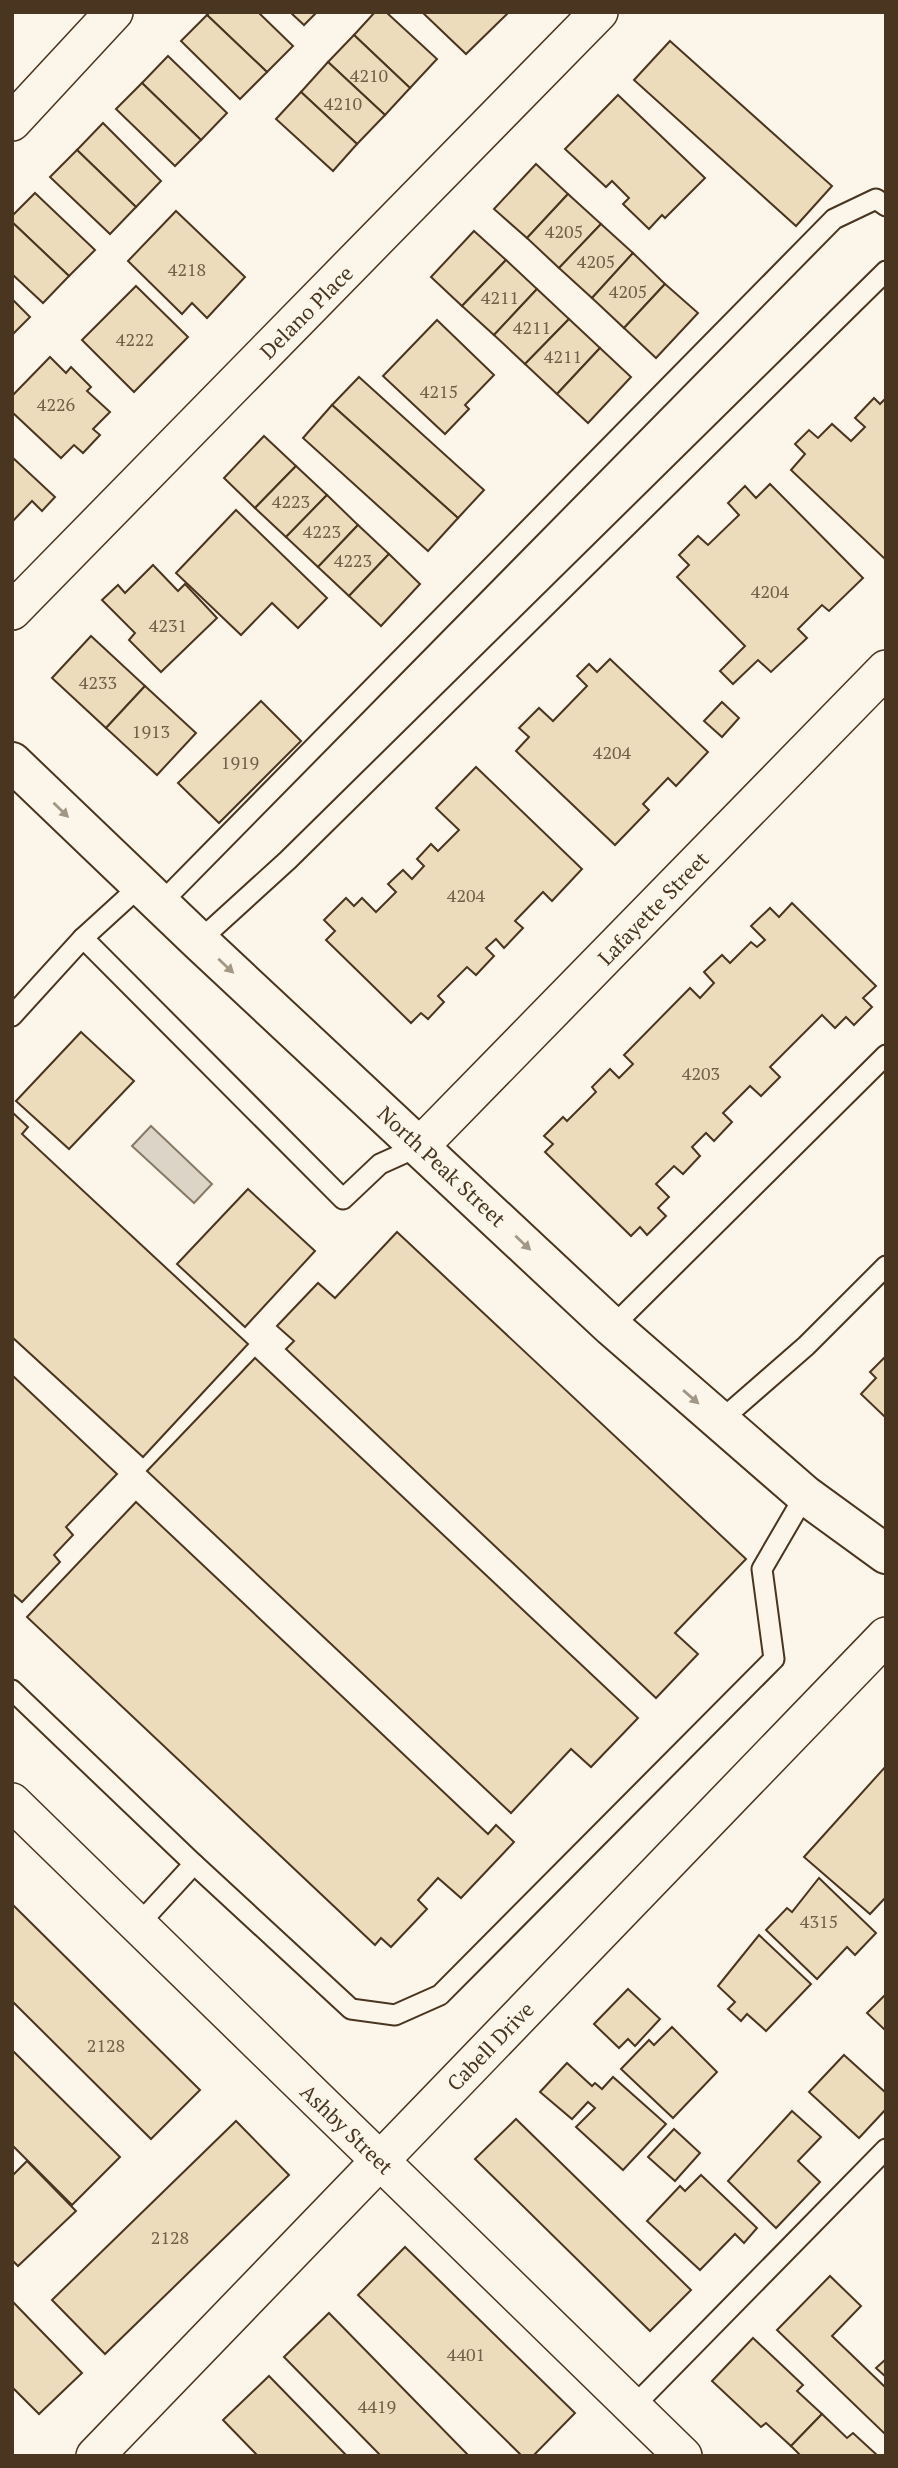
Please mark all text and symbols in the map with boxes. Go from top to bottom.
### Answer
house number: 4210 [350,63,388,87]
house number: 4210 [324,91,362,115]
house number: 4205 [545,219,583,243]
house number: 4205 [577,249,615,273]
house number: 4218 [168,257,206,281]
street label: Delano Place [253,259,359,365]
house number: 4205 [609,279,647,303]
house number: 4211 [481,285,519,309]
house number: 4211 [513,315,551,339]
house number: 4222 [116,327,154,351]
house number: 4211 [544,344,582,368]
house number: 4215 [420,379,458,403]
house number: 4226 [37,392,76,416]
house number: 4223 [272,489,310,513]
house number: 4223 [303,519,341,543]
house number: 4223 [334,548,372,572]
house number: 4204 [751,579,790,603]
house number: 4231 [149,613,187,637]
house number: 4233 [79,670,117,694]
house number: 1913 [132,719,170,743]
house number: 4204 [593,740,632,764]
house number: 1919 [221,750,259,774]
one-way arrow [53,801,70,818]
street label: Lafayette Street [592,845,715,971]
house number: 4204 [447,883,486,907]
one-way arrow [217,958,234,974]
house number: 4203 [682,1061,720,1085]
street label: North Peak Street [372,1099,512,1233]
one-way arrow [515,1235,532,1251]
one-way arrow [683,1388,700,1404]
house number: 4315 [800,1909,838,1933]
street label: Cabell Drive [440,1995,540,2097]
house number: 2128 [87,2033,125,2057]
street label: Ashby Street [295,2078,400,2180]
house number: 2128 [151,2225,189,2249]
house number: 4401 [447,2342,485,2366]
house number: 4419 [358,2394,396,2418]

